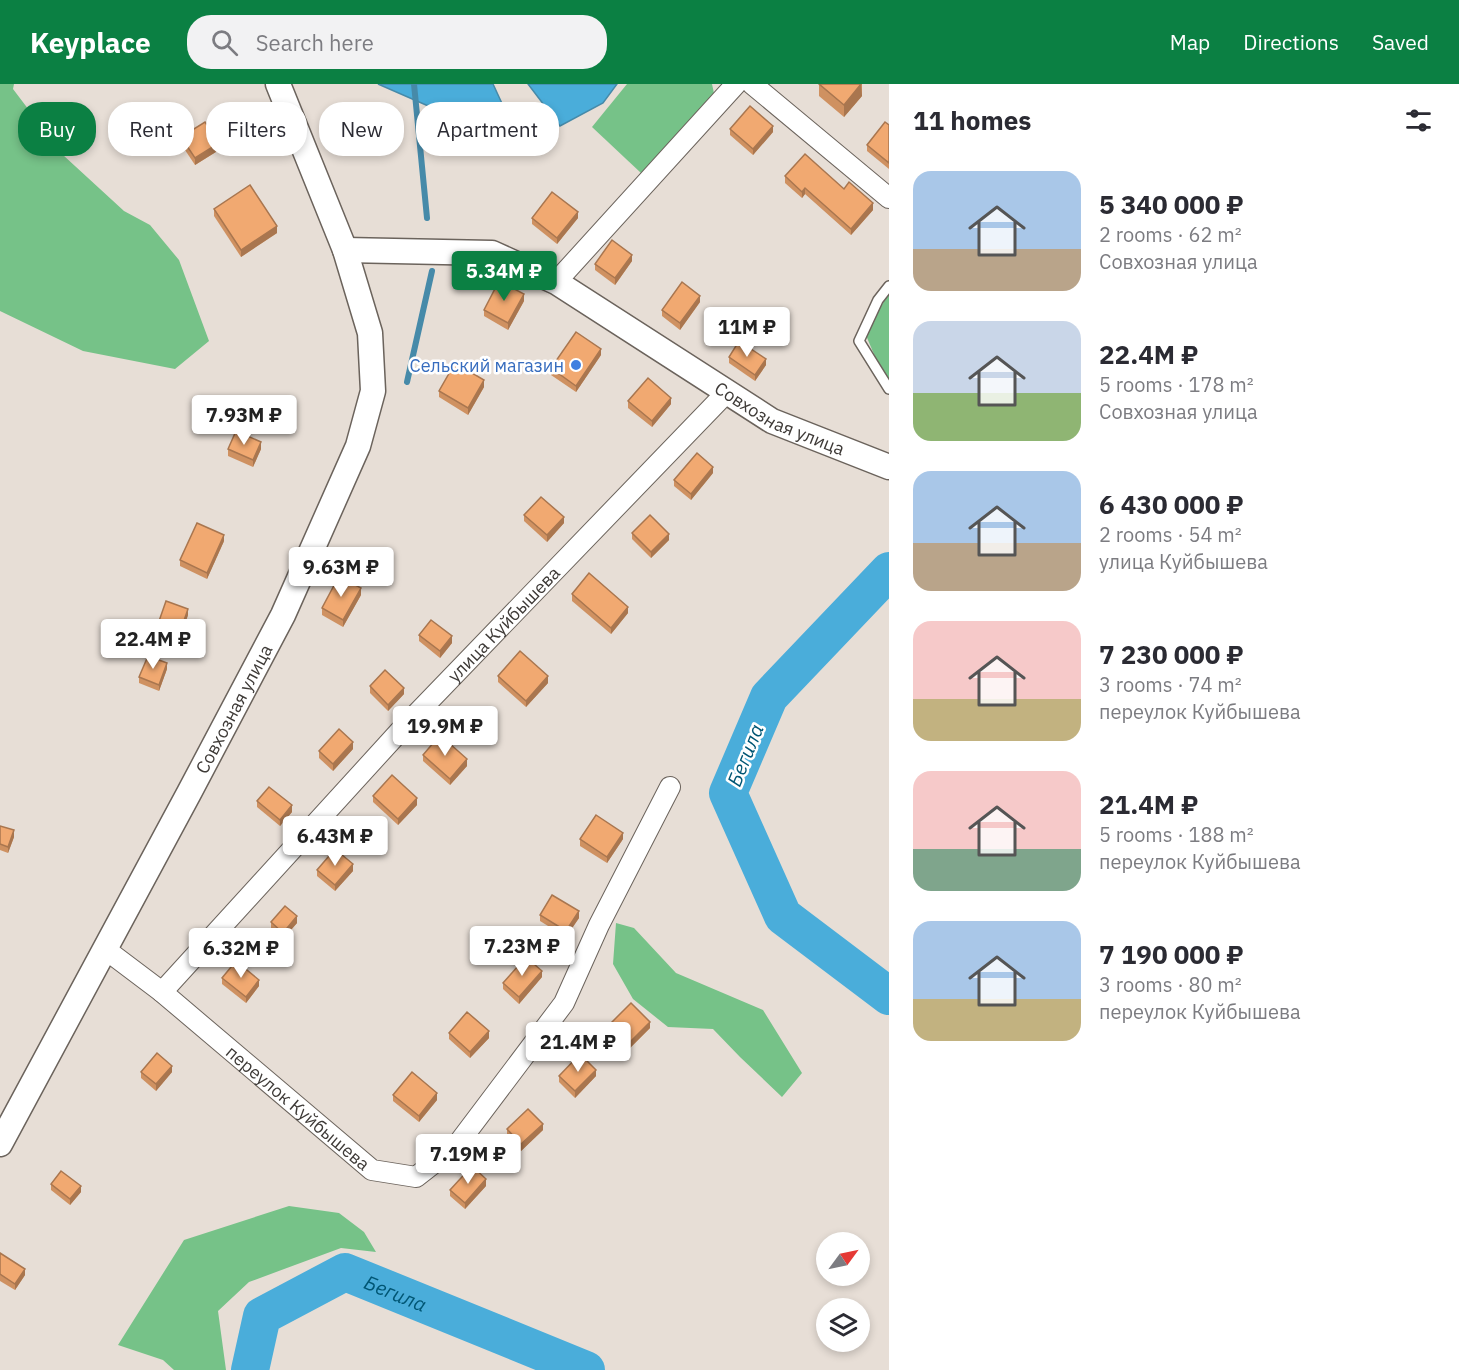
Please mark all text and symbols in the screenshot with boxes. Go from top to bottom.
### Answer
search box [187,15,607,69]
text: Keyplace [30,24,151,61]
icon: search [208,26,241,59]
text: Search here [256,28,374,57]
text: Map [1170,28,1210,56]
text: Directions [1243,28,1339,56]
text: Saved [1372,28,1429,56]
chip: Buy [18,102,96,156]
chip: Rent [108,102,194,156]
chip: Filters [206,102,307,156]
chip: New [319,102,404,156]
chip: Apartment [416,102,559,156]
text: 11 homes [913,103,1031,137]
icon: filters [1402,104,1435,137]
text: 5 340 000 ₽ [1099,187,1244,221]
icon: home [961,195,1033,267]
text: 2 rooms · 62 m² [1099,221,1242,248]
text: Совхозная улица [1099,248,1258,275]
pin: 5.34M ₽ [449,251,559,302]
text: 5.34M ₽ [466,257,542,284]
pin: 11M ₽ [705,307,789,358]
text: 11M ₽ [718,313,776,340]
text: 22.4M ₽ [1099,337,1198,371]
icon: home [961,345,1033,417]
place label: Сельский магазин [410,354,564,377]
marker: Сельский магазин [569,358,583,372]
text: 5 rooms · 178 m² [1099,371,1254,398]
street label: Совхозная улица [711,376,848,460]
pin: 7.93M ₽ [189,395,299,446]
text: Совхозная улица [1099,398,1258,425]
text: 7.93M ₽ [206,401,282,428]
text: 6 430 000 ₽ [1099,487,1244,521]
icon: home [961,495,1033,567]
text: 2 rooms · 54 m² [1099,521,1242,548]
pin: 9.63M ₽ [286,547,396,598]
text: улица Куйбышева [1099,548,1268,575]
text: 9.63M ₽ [303,553,379,580]
street label: улица Куйбышева [442,561,565,687]
pin: 22.4M ₽ [98,619,208,670]
text: 22.4M ₽ [115,625,191,652]
text: 7 230 000 ₽ [1099,637,1244,671]
street label: Совхозная улица [190,640,277,777]
icon: home [961,645,1033,717]
text: 3 rooms · 74 m² [1099,671,1242,698]
text: переулок Куйбышева [1099,698,1301,725]
pin: 19.9M ₽ [390,706,500,757]
text: 19.9M ₽ [407,712,483,739]
water label: Бегила [720,720,770,790]
text: 21.4M ₽ [1099,787,1198,821]
icon: home [961,795,1033,867]
pin: 6.43M ₽ [280,816,390,867]
text: 5 rooms · 188 m² [1099,821,1254,848]
text: 6.43M ₽ [297,822,373,849]
text: переулок Куйбышева [1099,848,1301,875]
pin: 7.23M ₽ [467,926,577,977]
pin: 6.32M ₽ [186,928,296,979]
text: 7.23M ₽ [484,932,560,959]
text: 6.32M ₽ [203,934,279,961]
text: 7 190 000 ₽ [1099,937,1244,971]
icon: home [961,945,1033,1017]
text: 3 rooms · 80 m² [1099,971,1242,998]
text: переулок Куйбышева [1099,998,1301,1025]
pin: 21.4M ₽ [523,1022,633,1073]
text: 21.4M ₽ [540,1028,616,1055]
street label: переулок Куйбышева [222,1040,375,1175]
pin: 7.19M ₽ [413,1134,523,1185]
text: 7.19M ₽ [430,1140,506,1167]
north arrow [816,1232,870,1286]
map controls [816,1232,870,1352]
water label: Бегила [360,1268,431,1317]
button: layers [816,1298,870,1352]

